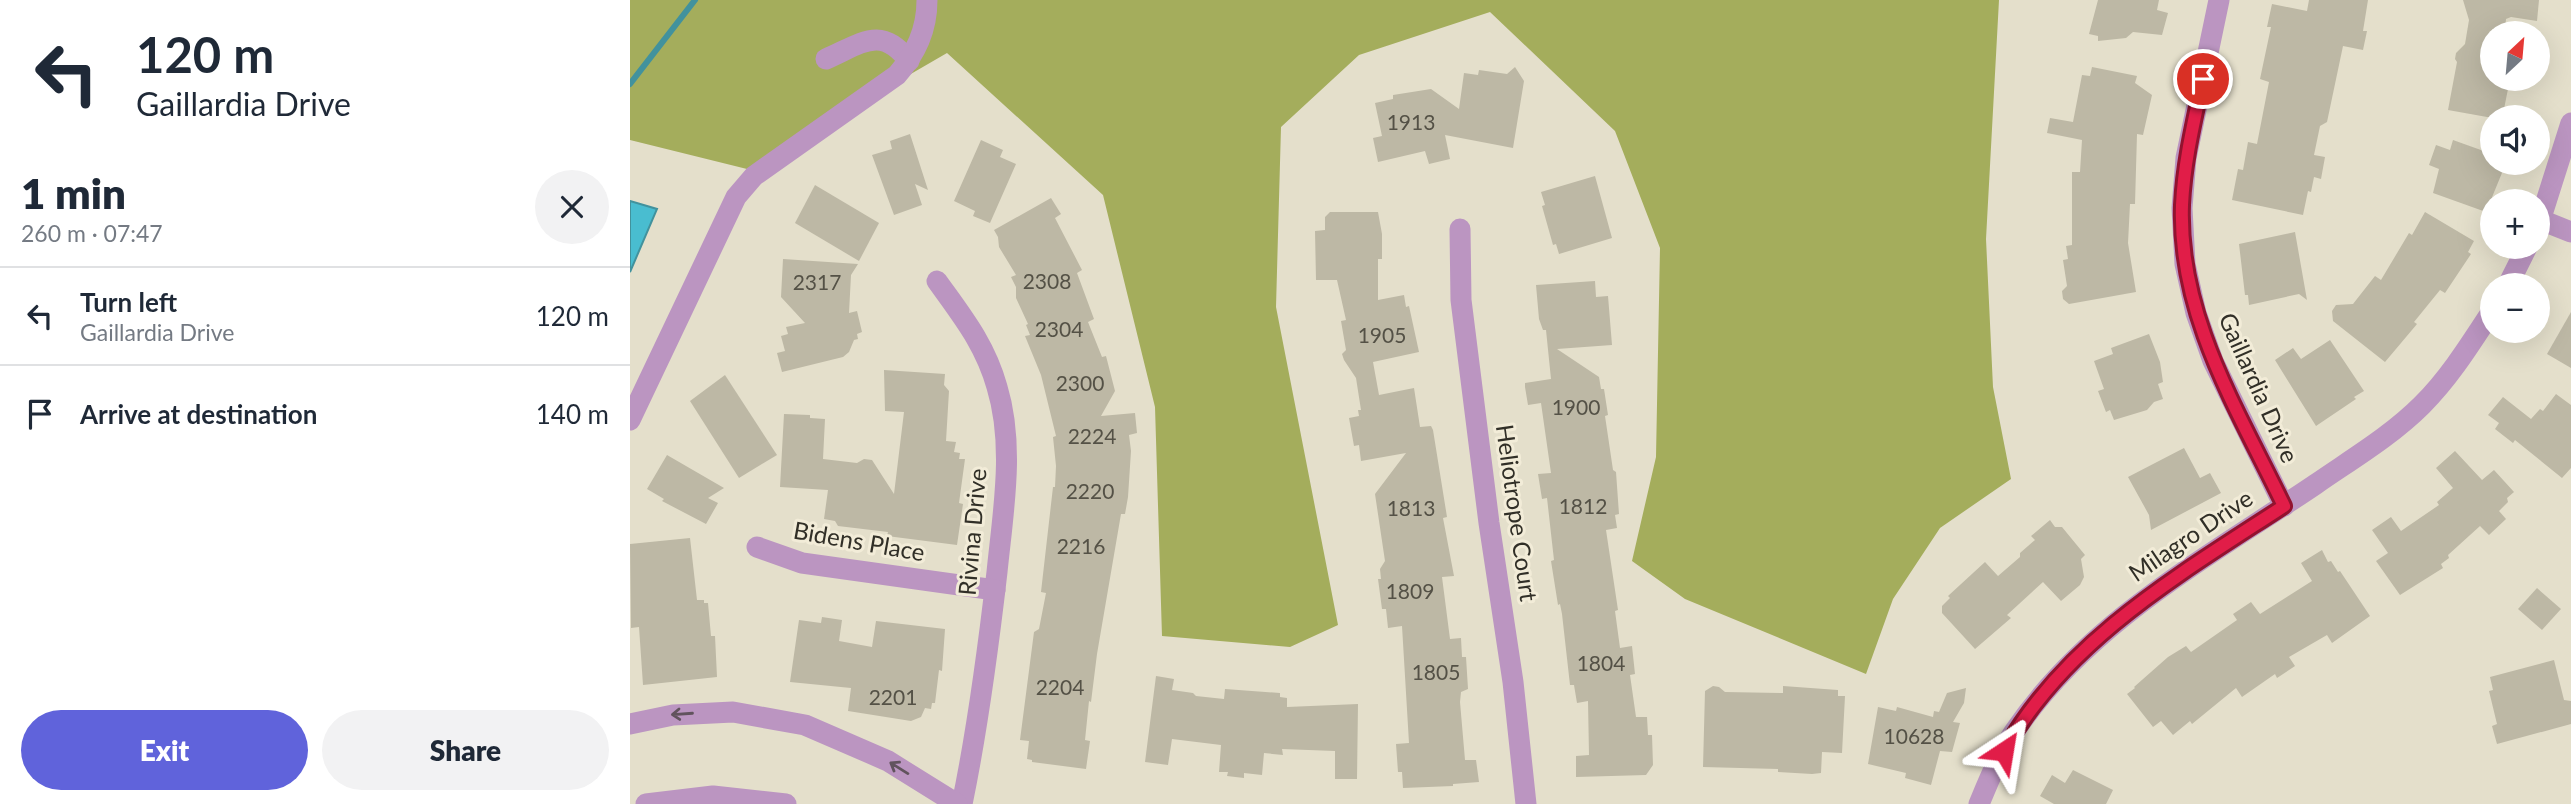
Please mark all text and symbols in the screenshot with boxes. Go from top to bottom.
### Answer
north arrow [2480,21,2550,91]
map controls [2480,21,2550,343]
text: 120 m [136,25,274,83]
icon: left [21,28,112,119]
pin [2173,49,2233,109]
icon: arrive [2184,60,2222,98]
text: Gaillardia Drive [136,84,351,123]
button: sound [2480,105,2550,175]
house number: 1913 [1387,109,1435,134]
text: 1 min [21,168,126,218]
button: close [535,170,609,244]
button: + [2480,189,2550,259]
text: 260 m · 07:47 [21,219,163,247]
house number: 2308 [1023,268,1071,293]
house number: 2317 [793,269,841,294]
button: − [2480,273,2550,343]
text: Turn left [80,286,177,318]
icon: left [21,297,59,335]
text: 120 m [536,300,609,332]
street label: Gaillardia Drive [2213,308,2305,467]
house number: 2304 [1035,316,1083,341]
text: Gaillardia Drive [80,318,234,346]
house number: 1905 [1358,322,1406,347]
house number: 2300 [1056,370,1104,395]
house number: 1900 [1552,394,1600,419]
icon: arrive [21,395,59,433]
text: Arrive at destination [80,398,317,430]
text: 140 m [536,398,609,430]
street label: Heliotrope Court [1491,422,1544,603]
house number: 2224 [1068,423,1116,448]
street label: Rivina Drive [952,467,992,597]
house number: 2220 [1066,478,1114,503]
street label: Milagro Drive [2123,483,2258,587]
house number: 1812 [1559,493,1607,518]
house number: 1813 [1387,495,1435,520]
street label: Bidens Place [791,515,927,566]
house number: 2216 [1057,533,1105,558]
house number: 1809 [1386,578,1434,603]
house number: 1804 [1577,650,1625,675]
house number: 1805 [1412,659,1460,684]
house number: 2204 [1036,674,1084,699]
house number: 2201 [869,684,917,709]
one-way arrow [671,708,694,721]
button: Exit [21,710,308,790]
button: Share [322,710,609,790]
position arrow [1967,714,2041,788]
house number: 10628 [1884,723,1944,748]
one-way arrow [889,760,909,774]

